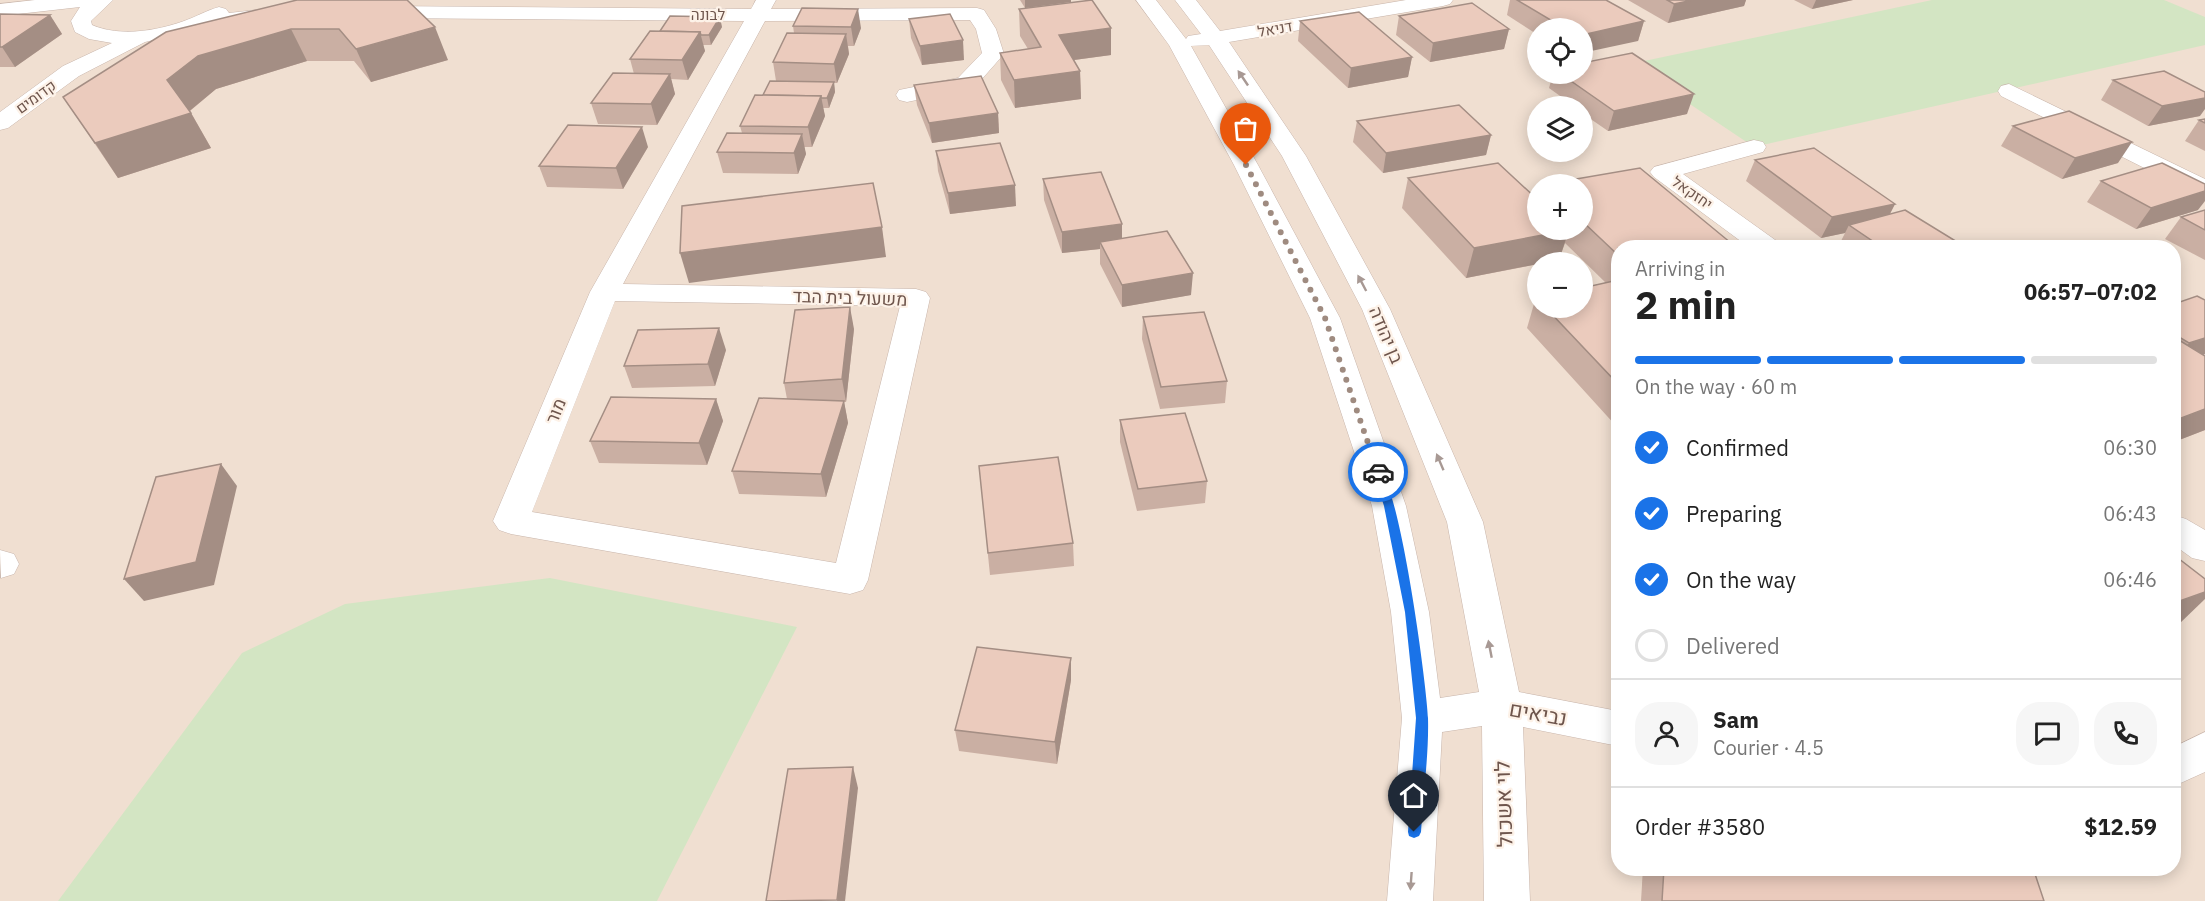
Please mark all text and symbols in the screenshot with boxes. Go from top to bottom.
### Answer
street label: לבונה [691,5,725,24]
street label: דניאל [1256,16,1294,41]
map controls [1527,18,1593,318]
button: locate [1527,18,1593,84]
one-way arrow [1237,70,1248,87]
street label: קדומים [12,76,60,118]
button: layers [1527,96,1593,162]
pin [1220,103,1271,165]
icon: bag [1229,112,1262,145]
street label: יחזקאל [1668,172,1716,213]
button: + [1527,174,1593,240]
button: − [1527,252,1593,318]
text: Arriving in [1635,255,1725,282]
one-way arrow [1357,274,1367,291]
text: 06:57–07:02 [2024,277,2157,306]
text: 2 min [1635,279,1737,330]
street label: משעול בית הבד [792,284,908,311]
street label: בן יהודה [1364,303,1409,367]
text: On the way · 60 m [1635,373,1797,400]
street label: מור [540,395,571,427]
icon: check [1635,431,1668,464]
text: Confirmed [1686,433,1789,462]
text: 06:30 [2103,434,2157,461]
courier [1348,442,1408,502]
one-way arrow [1435,452,1445,470]
icon: car [1362,456,1395,489]
icon: check [1635,497,1668,530]
text: Preparing [1686,499,1781,528]
text: 06:43 [2103,500,2157,527]
icon: check [1635,563,1668,596]
text: On the way [1686,565,1796,594]
text: 06:46 [2103,566,2157,593]
text: Delivered [1686,631,1780,660]
one-way arrow [1485,639,1494,658]
street label: נביאים [1507,694,1569,732]
button: person [1635,702,1698,765]
button: chat [2016,702,2079,765]
button: phone [2094,702,2157,765]
text: Sam [1713,705,1759,734]
text: Courier · 4.5 [1713,734,1824,761]
street label: לוי אשכול [1487,760,1519,848]
pin [1388,770,1439,832]
icon: home [1397,779,1430,812]
text: Order #3580 [1635,812,1765,841]
text: $12.59 [2084,812,2157,841]
one-way arrow [1406,871,1416,890]

